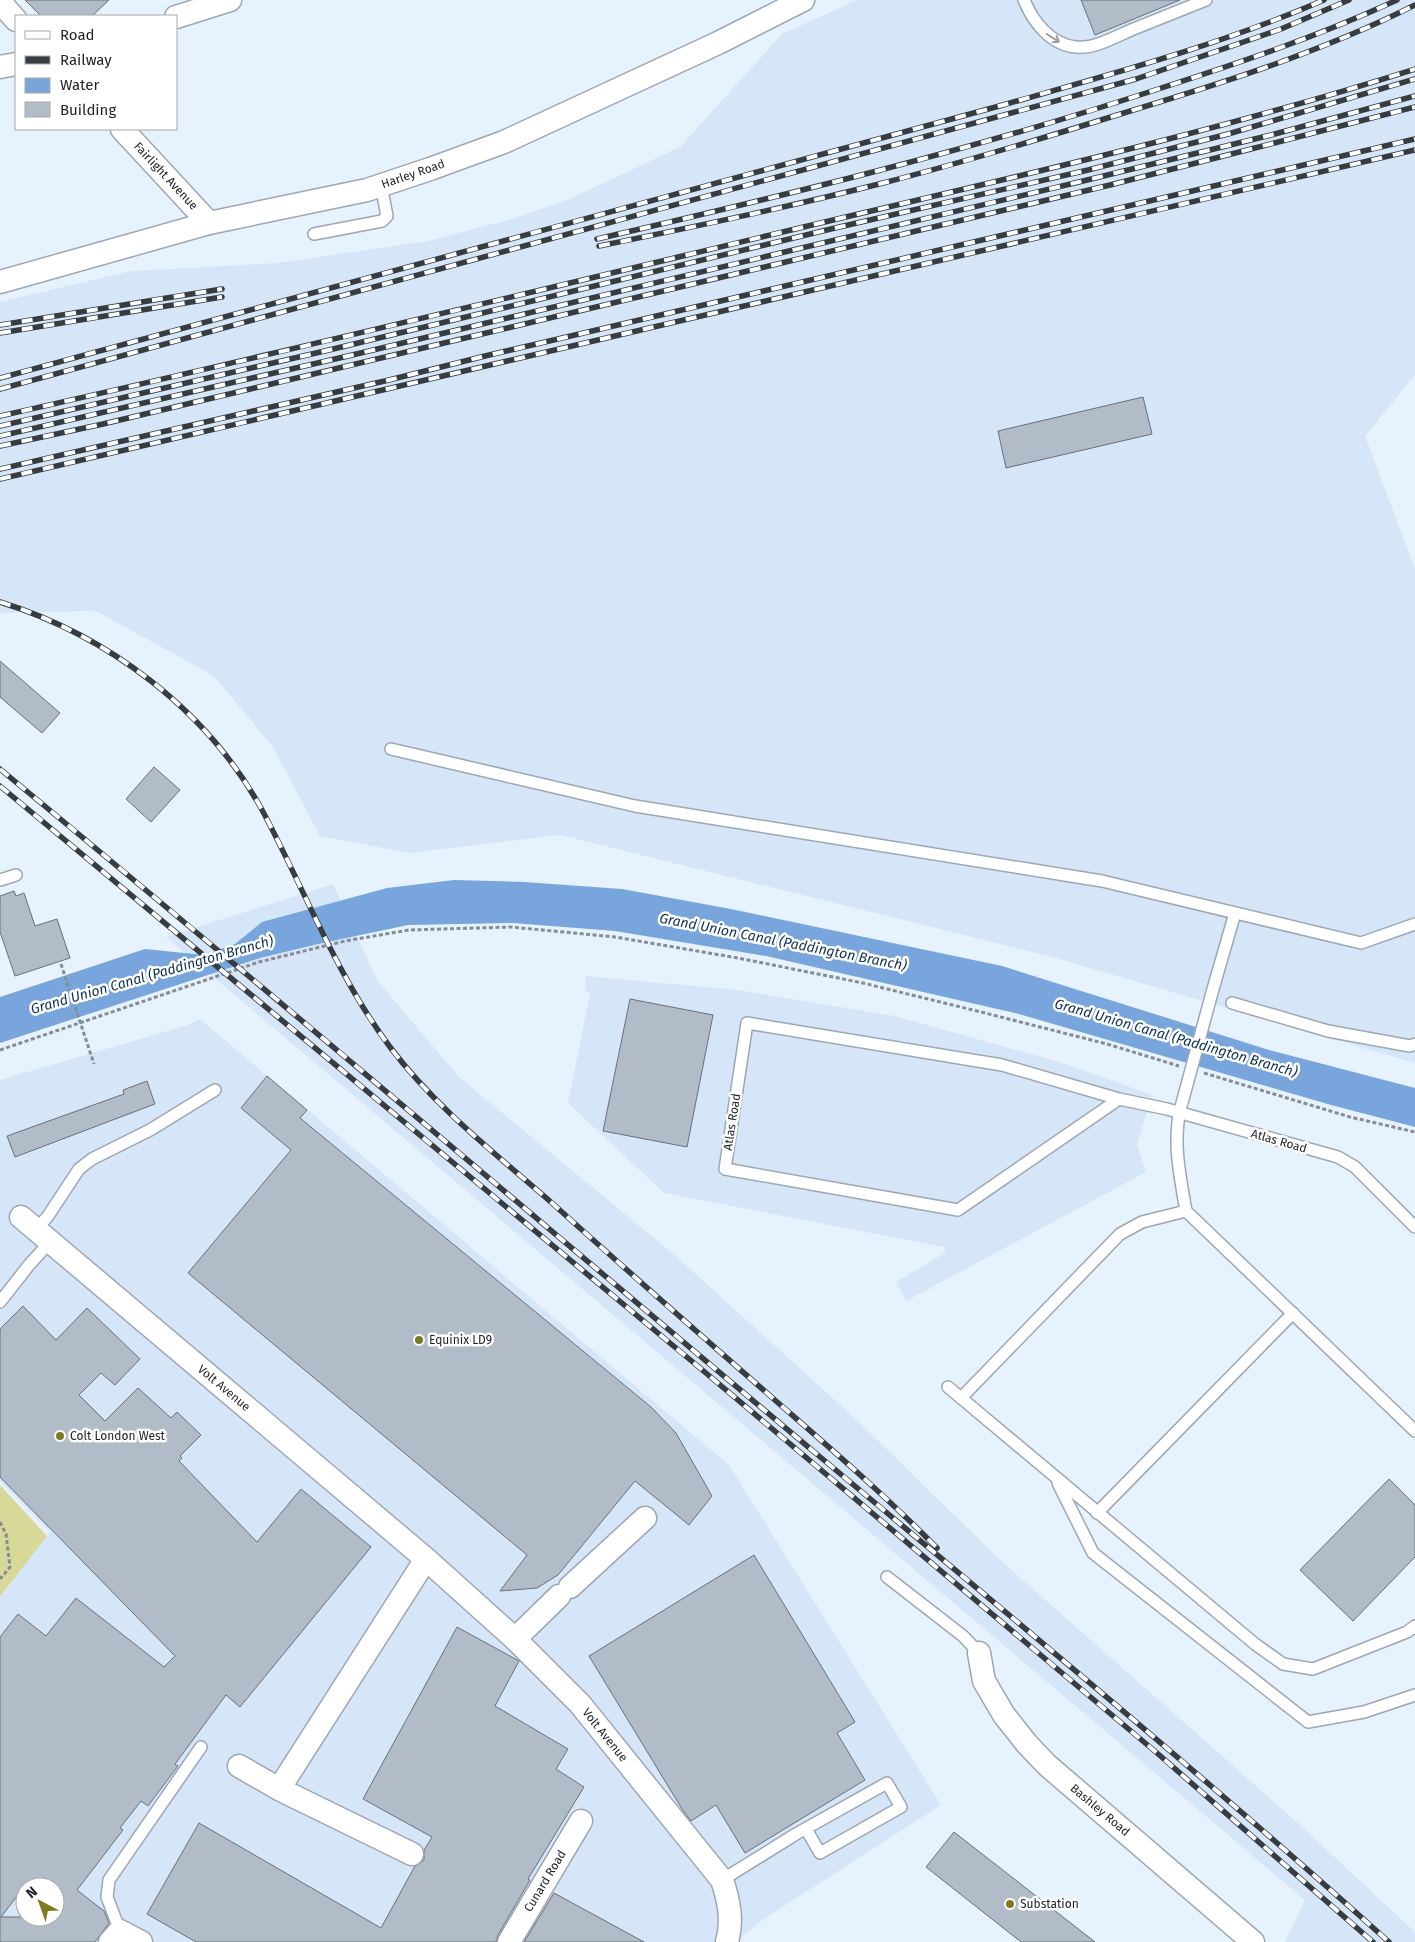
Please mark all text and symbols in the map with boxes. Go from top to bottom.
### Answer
legend [15,15,178,130]
text: Road [60,26,95,44]
one-way arrow [1046,33,1060,43]
text: Railway [60,51,112,69]
text: Water [60,76,99,94]
text: Building [60,101,116,119]
street label: Fairlight Avenue [131,139,201,213]
street label: Harley Road [380,157,446,191]
water label: Grand Union Canal (Paddington Branch) [658,910,909,974]
water label: Grand Union Canal (Paddington Branch) [29,932,276,1018]
water label: Grand Union Canal (Paddington Branch) [1053,995,1300,1081]
street label: Atlas Road [721,1093,743,1151]
street label: Atlas Road [1249,1126,1309,1156]
place label: Equinix LD9 [429,1333,492,1347]
marker: Equinix LD9 [413,1334,425,1346]
street label: Volt Avenue [195,1362,253,1414]
place label: Colt London West [70,1429,166,1443]
marker: Colt London West [54,1430,66,1442]
street label: Volt Avenue [579,1706,631,1764]
street label: Bashley Road [1068,1781,1132,1839]
street label: Cunard Road [521,1848,569,1914]
north arrow [15,1877,65,1927]
text: N [23,1883,41,1902]
place label: Substation [1020,1897,1079,1911]
marker: Substation [1004,1898,1016,1910]

